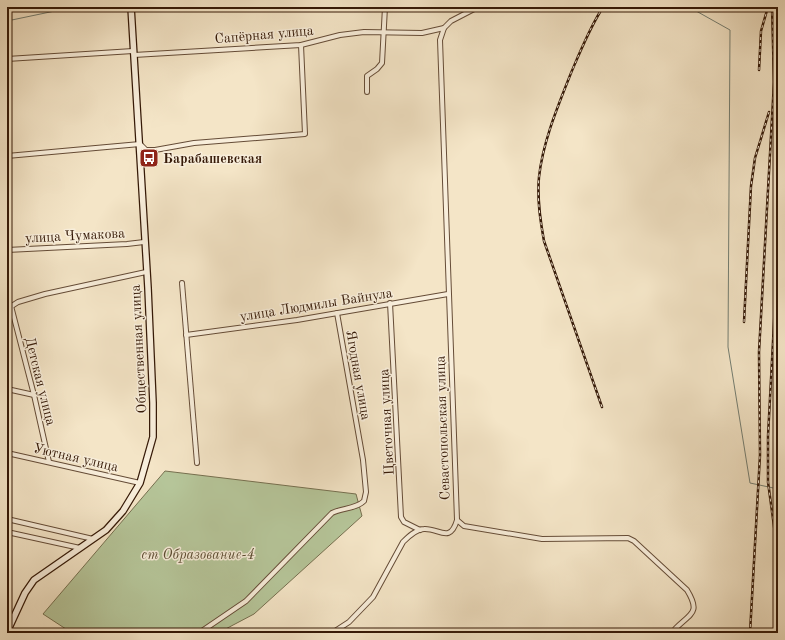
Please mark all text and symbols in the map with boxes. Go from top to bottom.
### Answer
street label: Сапёрная улица [214,24,314,46]
bus stop icon: Барабашевская [138,147,160,169]
place label: Барабашевская [163,152,262,166]
street label: улица Чумакова [25,226,125,246]
street label: Общественная улица [129,284,149,414]
street label: улица Людмилы Вайнула [239,286,394,324]
street label: Ягодная улица [343,329,373,421]
street label: Детская улица [22,336,58,427]
street label: Севастопольская улица [433,356,453,500]
street label: Цветочная улица [377,368,397,475]
street label: Уютная улица [32,441,120,475]
park label: ст Образование-4 [141,547,255,563]

